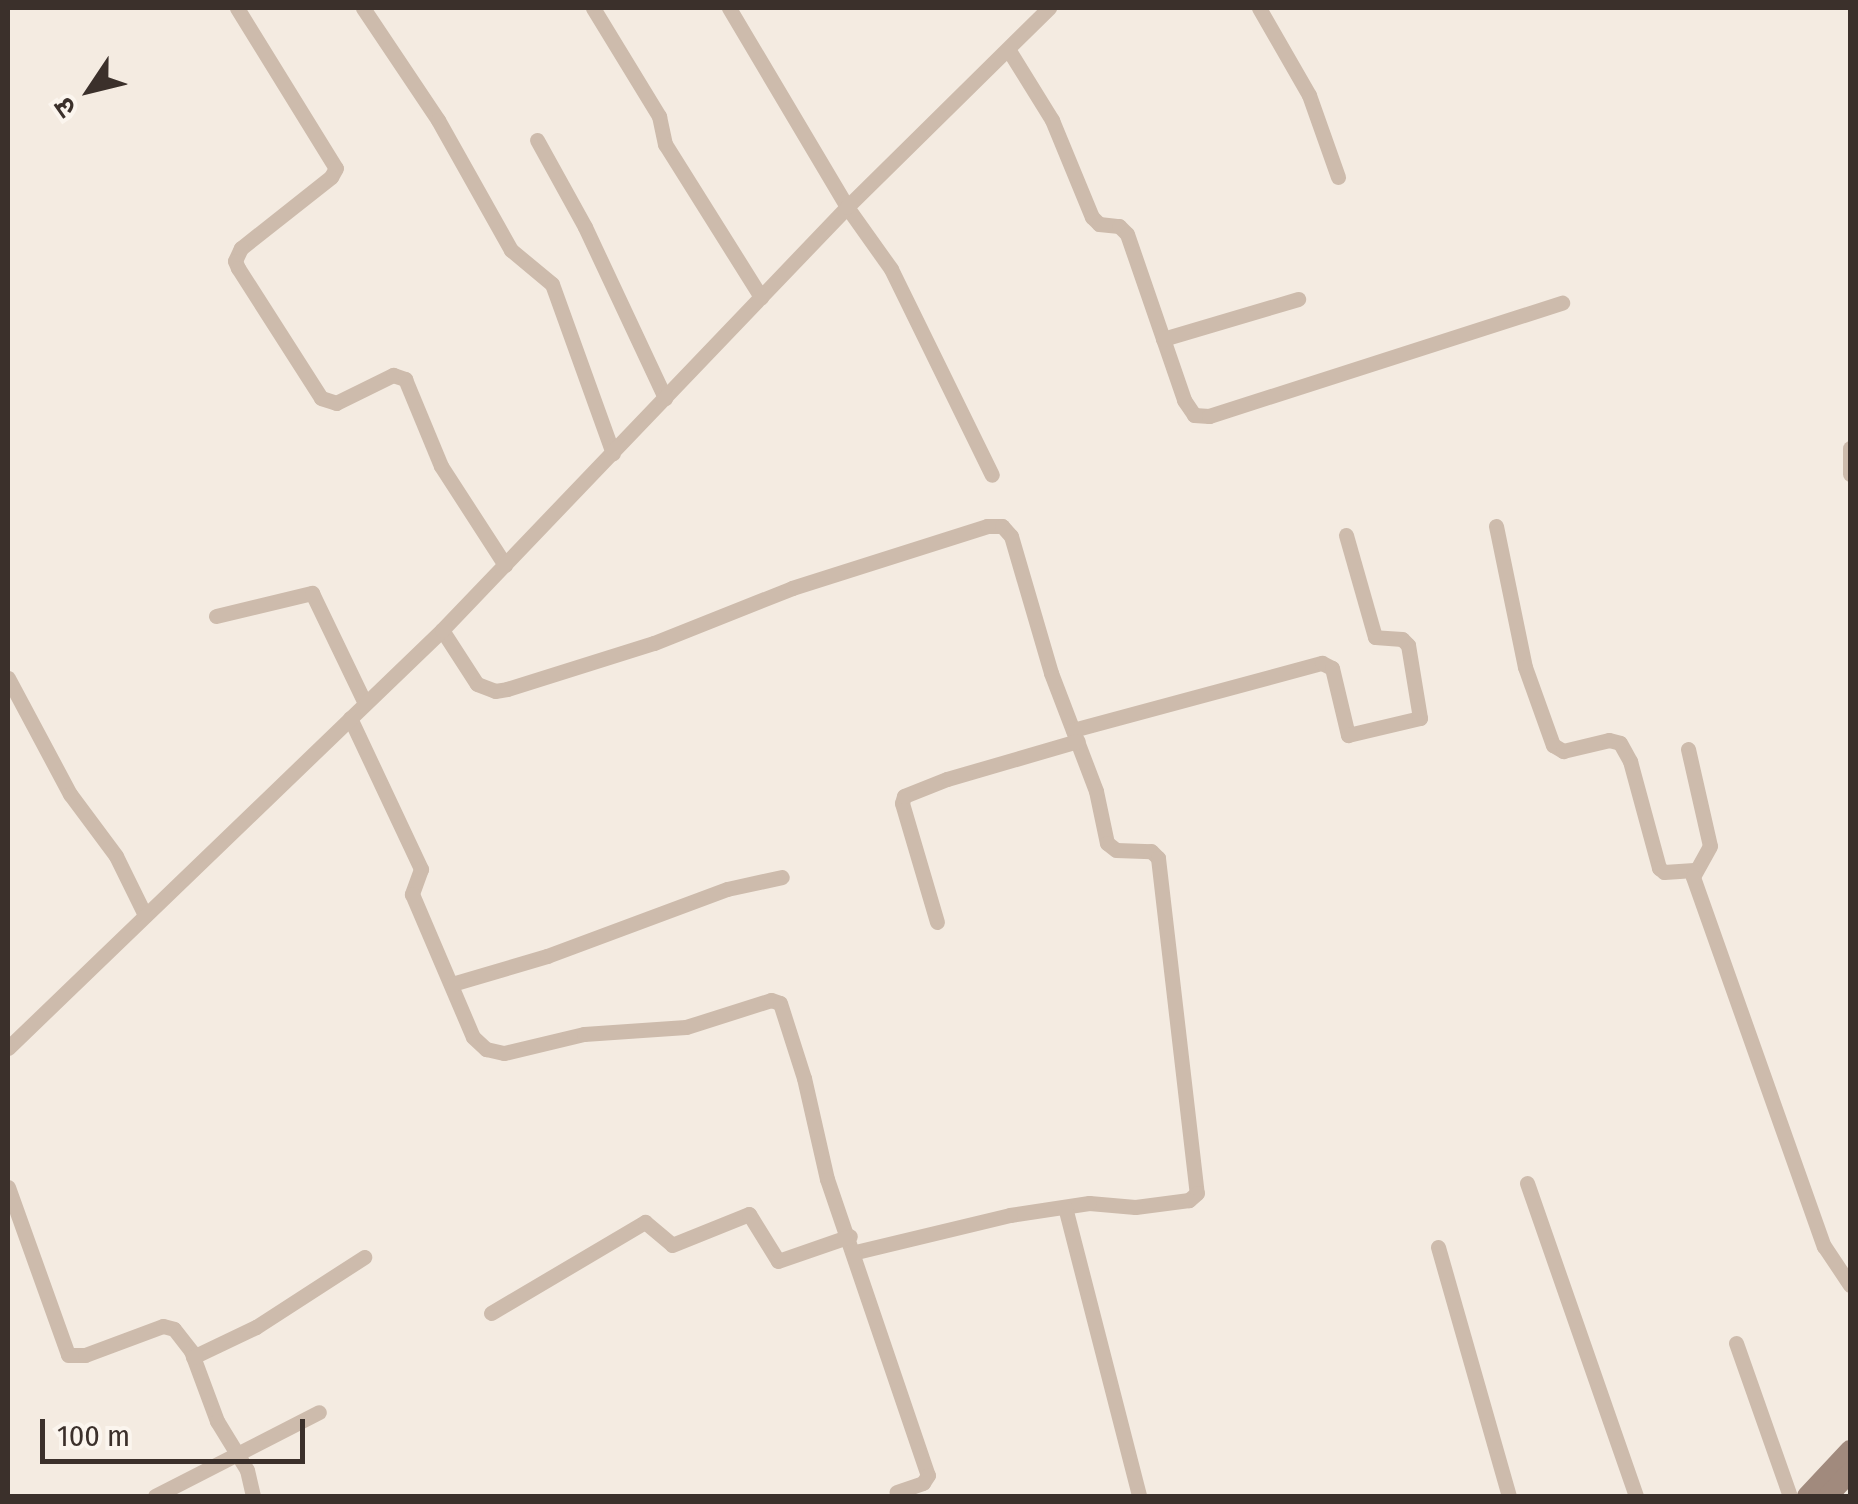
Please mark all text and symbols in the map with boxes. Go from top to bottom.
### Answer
north arrow [40,40,140,140]
text: उ [47,91,83,124]
scale bar [45,1399,310,1461]
text: 100 m [57,1418,130,1454]

